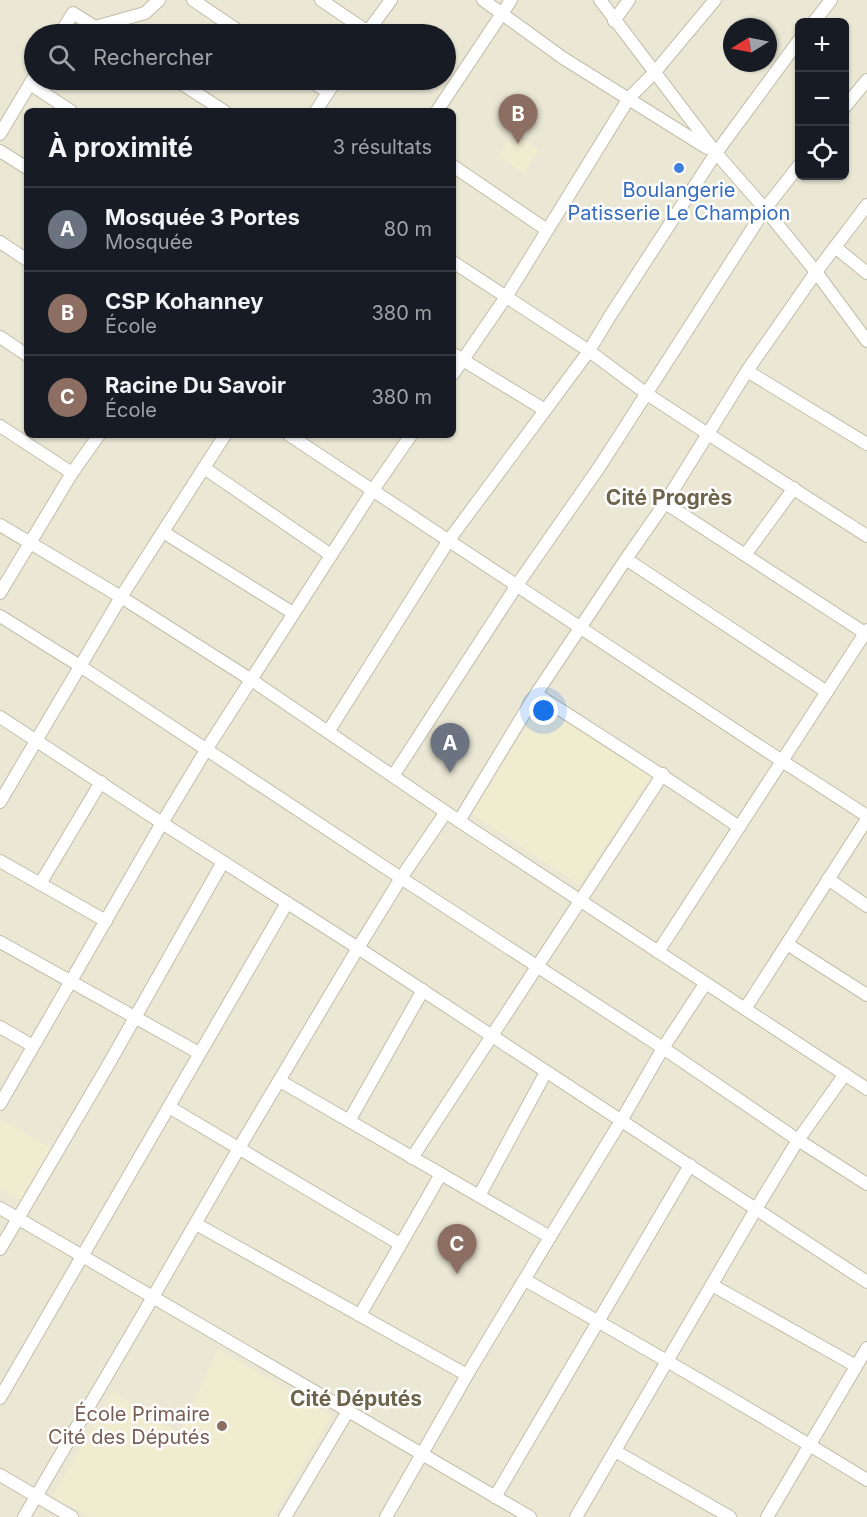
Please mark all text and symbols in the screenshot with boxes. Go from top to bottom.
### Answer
north arrow [723,18,777,72]
map controls [795,18,849,180]
button: + [795,18,849,72]
search box [24,24,456,90]
icon: search [45,41,78,74]
text: Rechercher [93,44,213,70]
button: − [795,72,849,126]
pin: B [498,94,538,144]
button: locate [795,126,849,180]
text: À proximité [48,132,193,163]
text: 3 résultats [333,135,432,159]
marker: Boulangerie Patisserie Le Champion [672,161,686,175]
place label: Boulangerie Patisserie Le Champion [568,178,790,225]
text: Mosquée 3 Portes [105,204,300,230]
text: A [60,217,75,241]
text: 80 m [384,217,432,241]
text: Mosquée [105,230,193,254]
text: CSP Kohanney [105,288,263,314]
text: B [61,301,74,325]
text: 380 m [372,301,432,325]
text: École [105,314,157,338]
text: Racine Du Savoir [105,372,286,398]
text: C [60,385,75,409]
text: 380 m [372,385,432,409]
text: École [105,398,157,422]
district label: Cité Progrès [606,485,732,510]
your location [529,696,558,725]
pin: A [430,724,470,773]
pin: C [438,1224,476,1274]
district label: Cité Députés [290,1386,422,1411]
place label: École Primaire Cité des Députés [48,1401,210,1449]
marker: École Primaire Cité des Députés [215,1419,229,1433]

